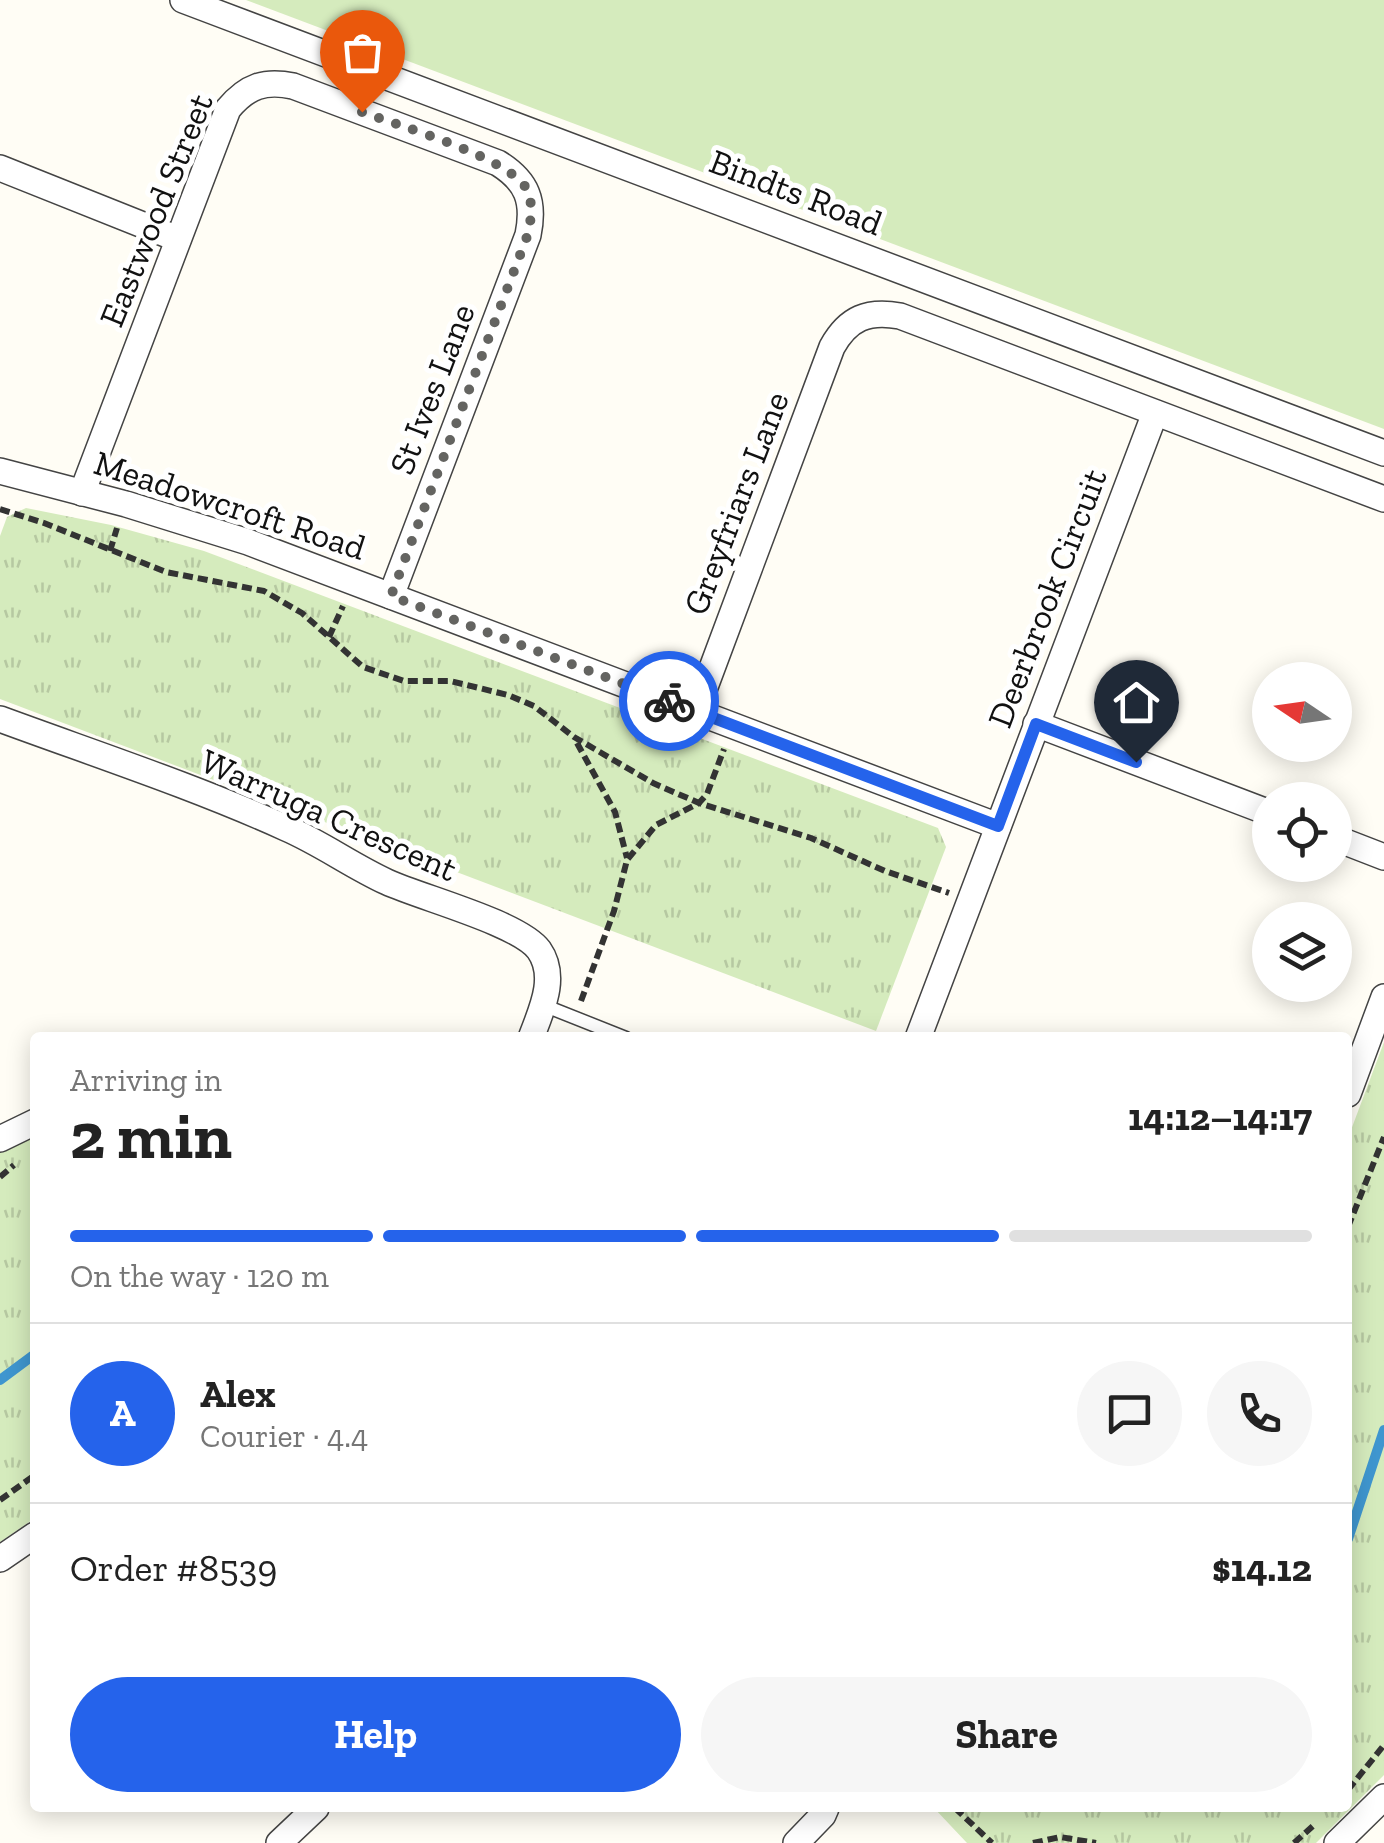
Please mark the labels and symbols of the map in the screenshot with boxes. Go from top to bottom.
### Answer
pin [320,10,405,113]
street label: Eastwood Street [90,87,222,333]
street label: Bindts Road [704,140,888,244]
street label: St Ives Lane [380,298,484,480]
street label: Greyfriars Lane [674,385,798,621]
street label: Meadowcroft Road [89,441,371,569]
street label: Deerbrook Circuit [978,463,1116,733]
courier [619,651,719,751]
pin [1094,660,1179,763]
north arrow [1252,662,1352,762]
street label: Warruga Crescent [194,740,464,890]

